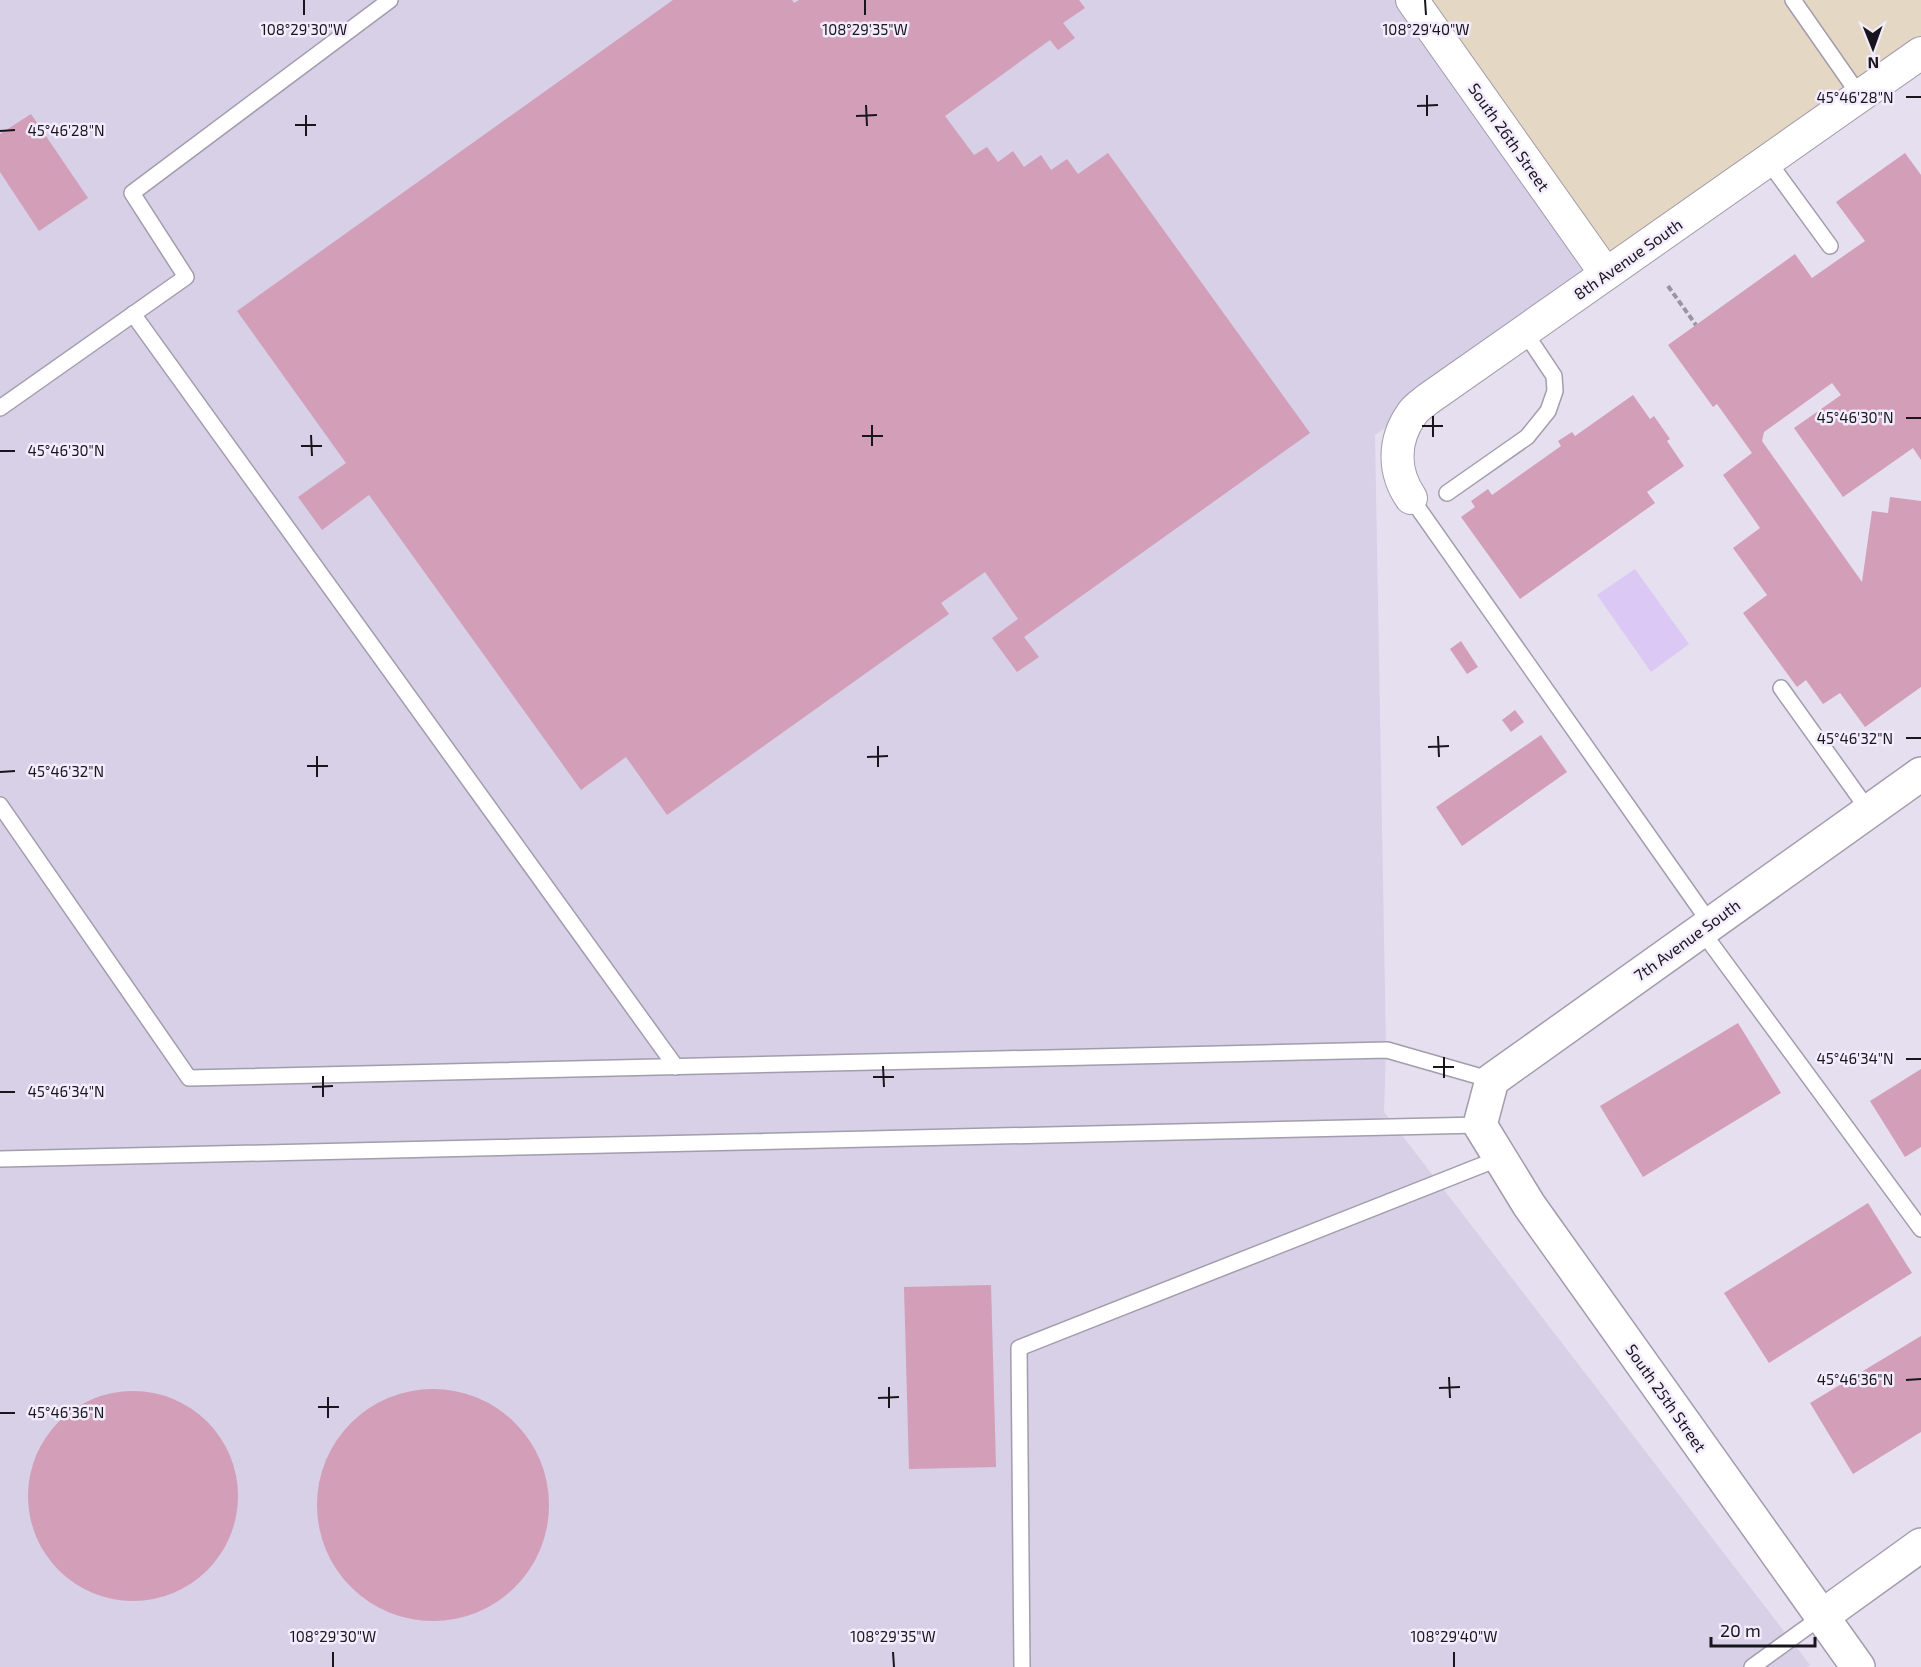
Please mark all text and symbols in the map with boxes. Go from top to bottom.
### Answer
north arrow [1843,18,1903,78]
text: 108°29'30"W [261,20,347,38]
text: 108°29'35"W [822,20,908,38]
text: 108°29'40"W [1382,20,1470,38]
text: N [1867,54,1879,73]
street label: South 26th Street [1465,79,1554,194]
text: 45°46'28"N [1816,88,1894,106]
text: 45°46'28"N [27,121,105,139]
street label: 8th Avenue South [1570,214,1686,303]
text: 45°46'30"N [1817,408,1893,426]
text: 45°46'30"N [28,441,104,459]
text: 45°46'32"N [1817,729,1893,747]
text: 45°46'32"N [28,762,104,780]
street label: 7th Avenue South [1630,895,1743,984]
text: 45°46'34"N [1816,1049,1894,1067]
text: 45°46'34"N [27,1082,105,1100]
street label: South 25th Street [1622,1340,1711,1455]
text: 45°46'36"N [1817,1370,1893,1388]
text: 45°46'36"N [28,1403,104,1421]
scale bar [1711,1610,1814,1648]
text: 20 m [1720,1619,1761,1641]
text: 108°29'30"W [290,1627,376,1645]
text: 108°29'35"W [850,1627,936,1645]
text: 108°29'40"W [1410,1627,1498,1645]

